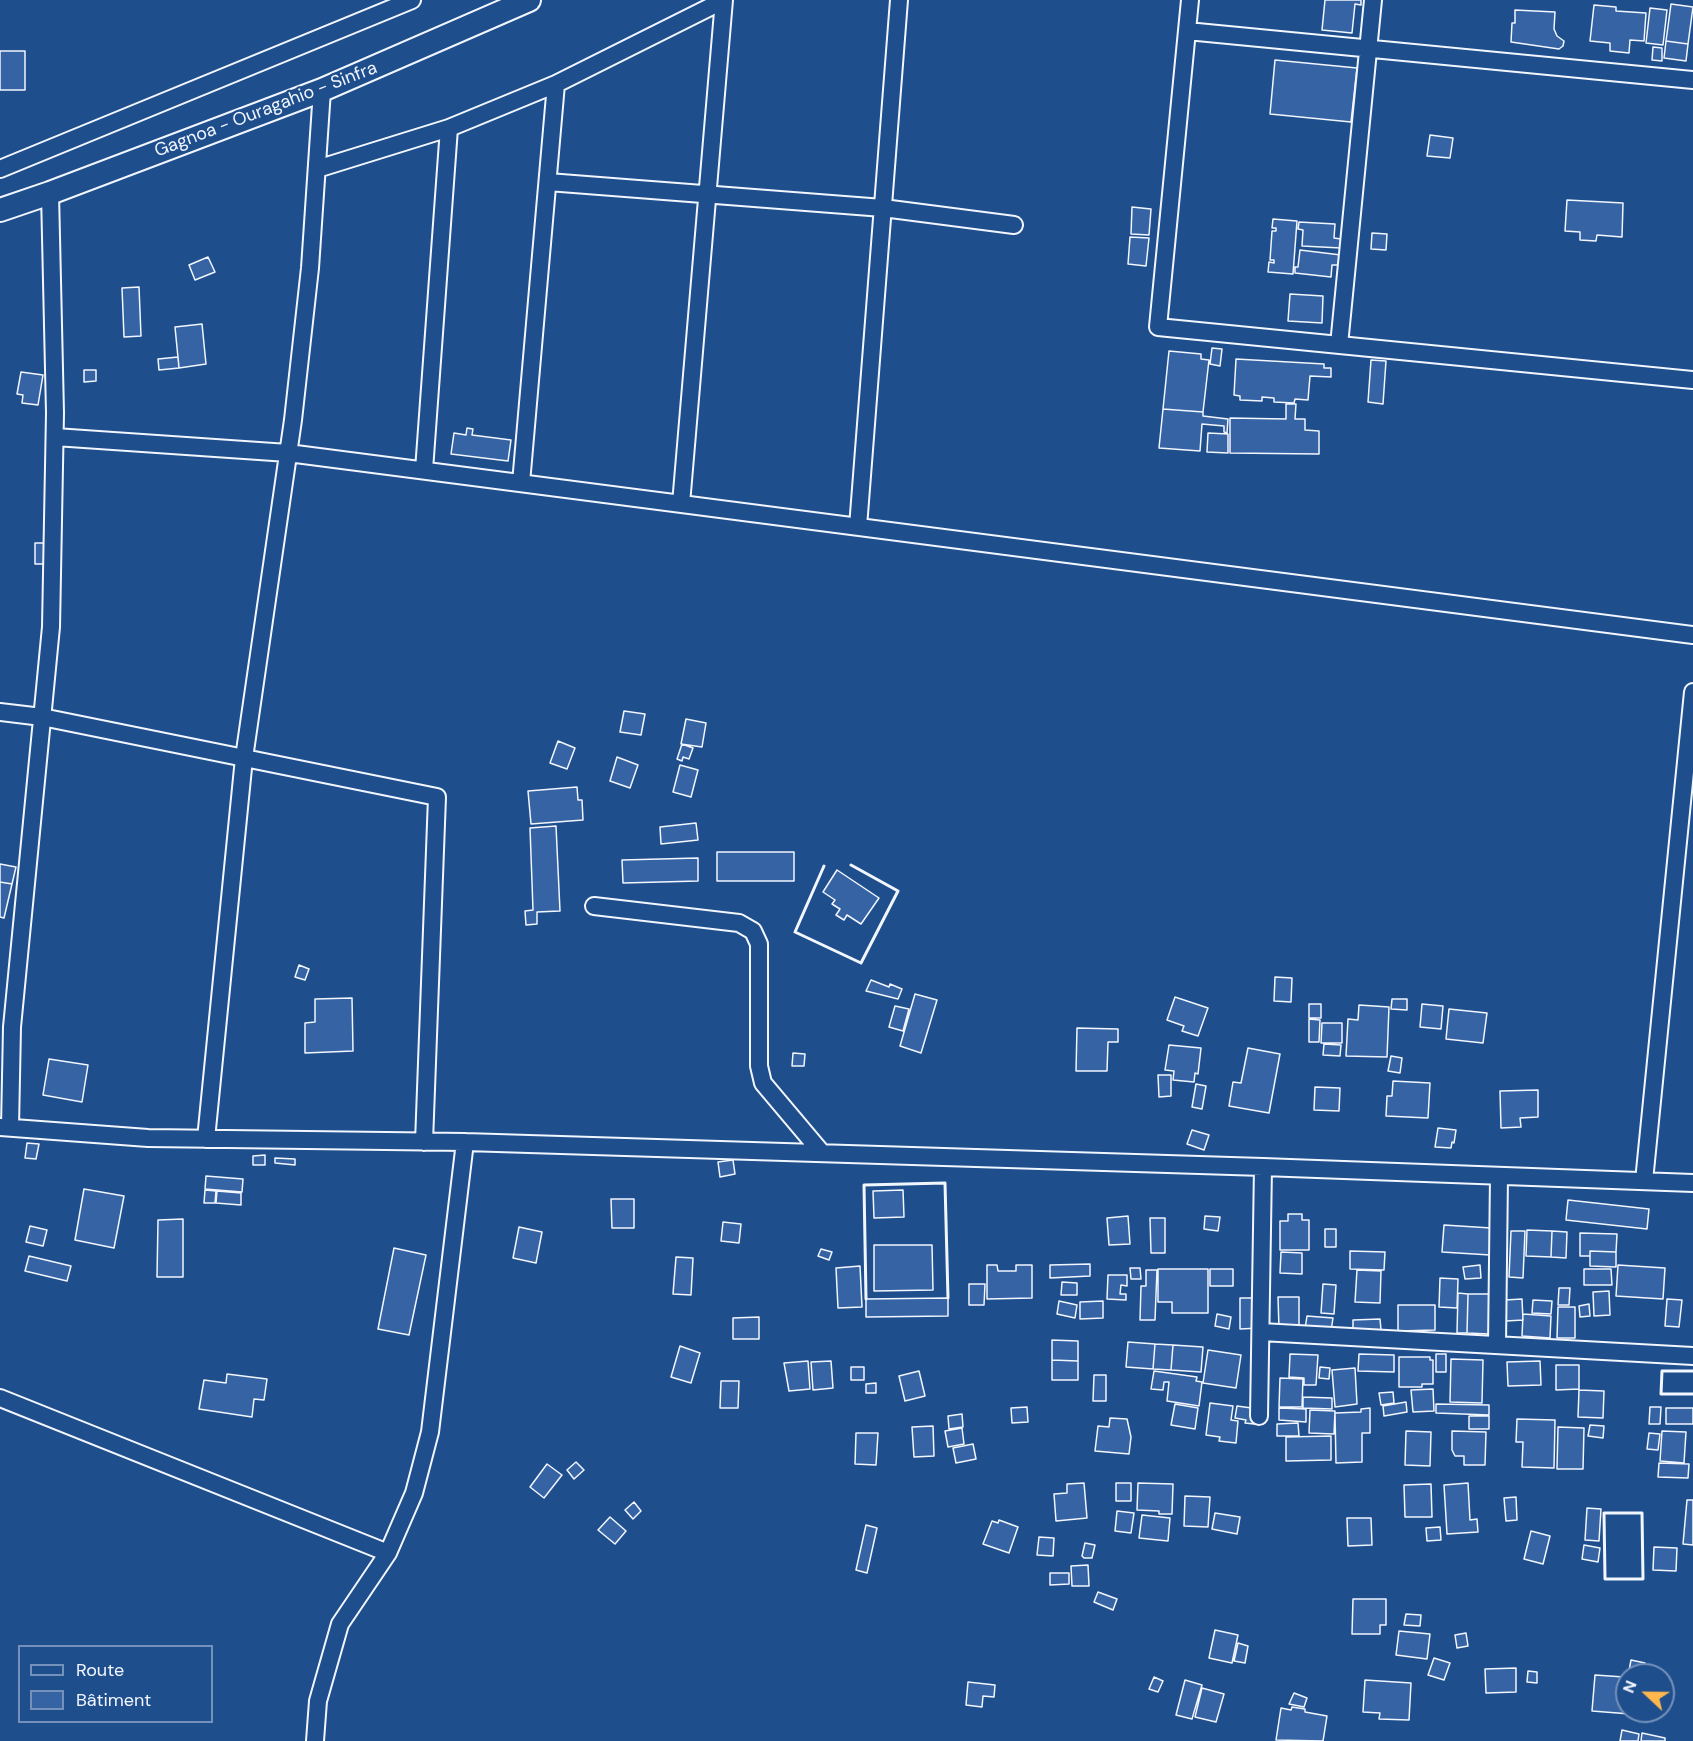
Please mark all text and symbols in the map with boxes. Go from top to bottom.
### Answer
street label: Gagnoa - Ouragahio - Sinfra [152,58,380,162]
legend [18,1645,213,1723]
text: Route [76,1658,124,1682]
north arrow [1615,1663,1675,1723]
text: N [1618,1677,1642,1696]
text: Bâtiment [76,1688,151,1712]

